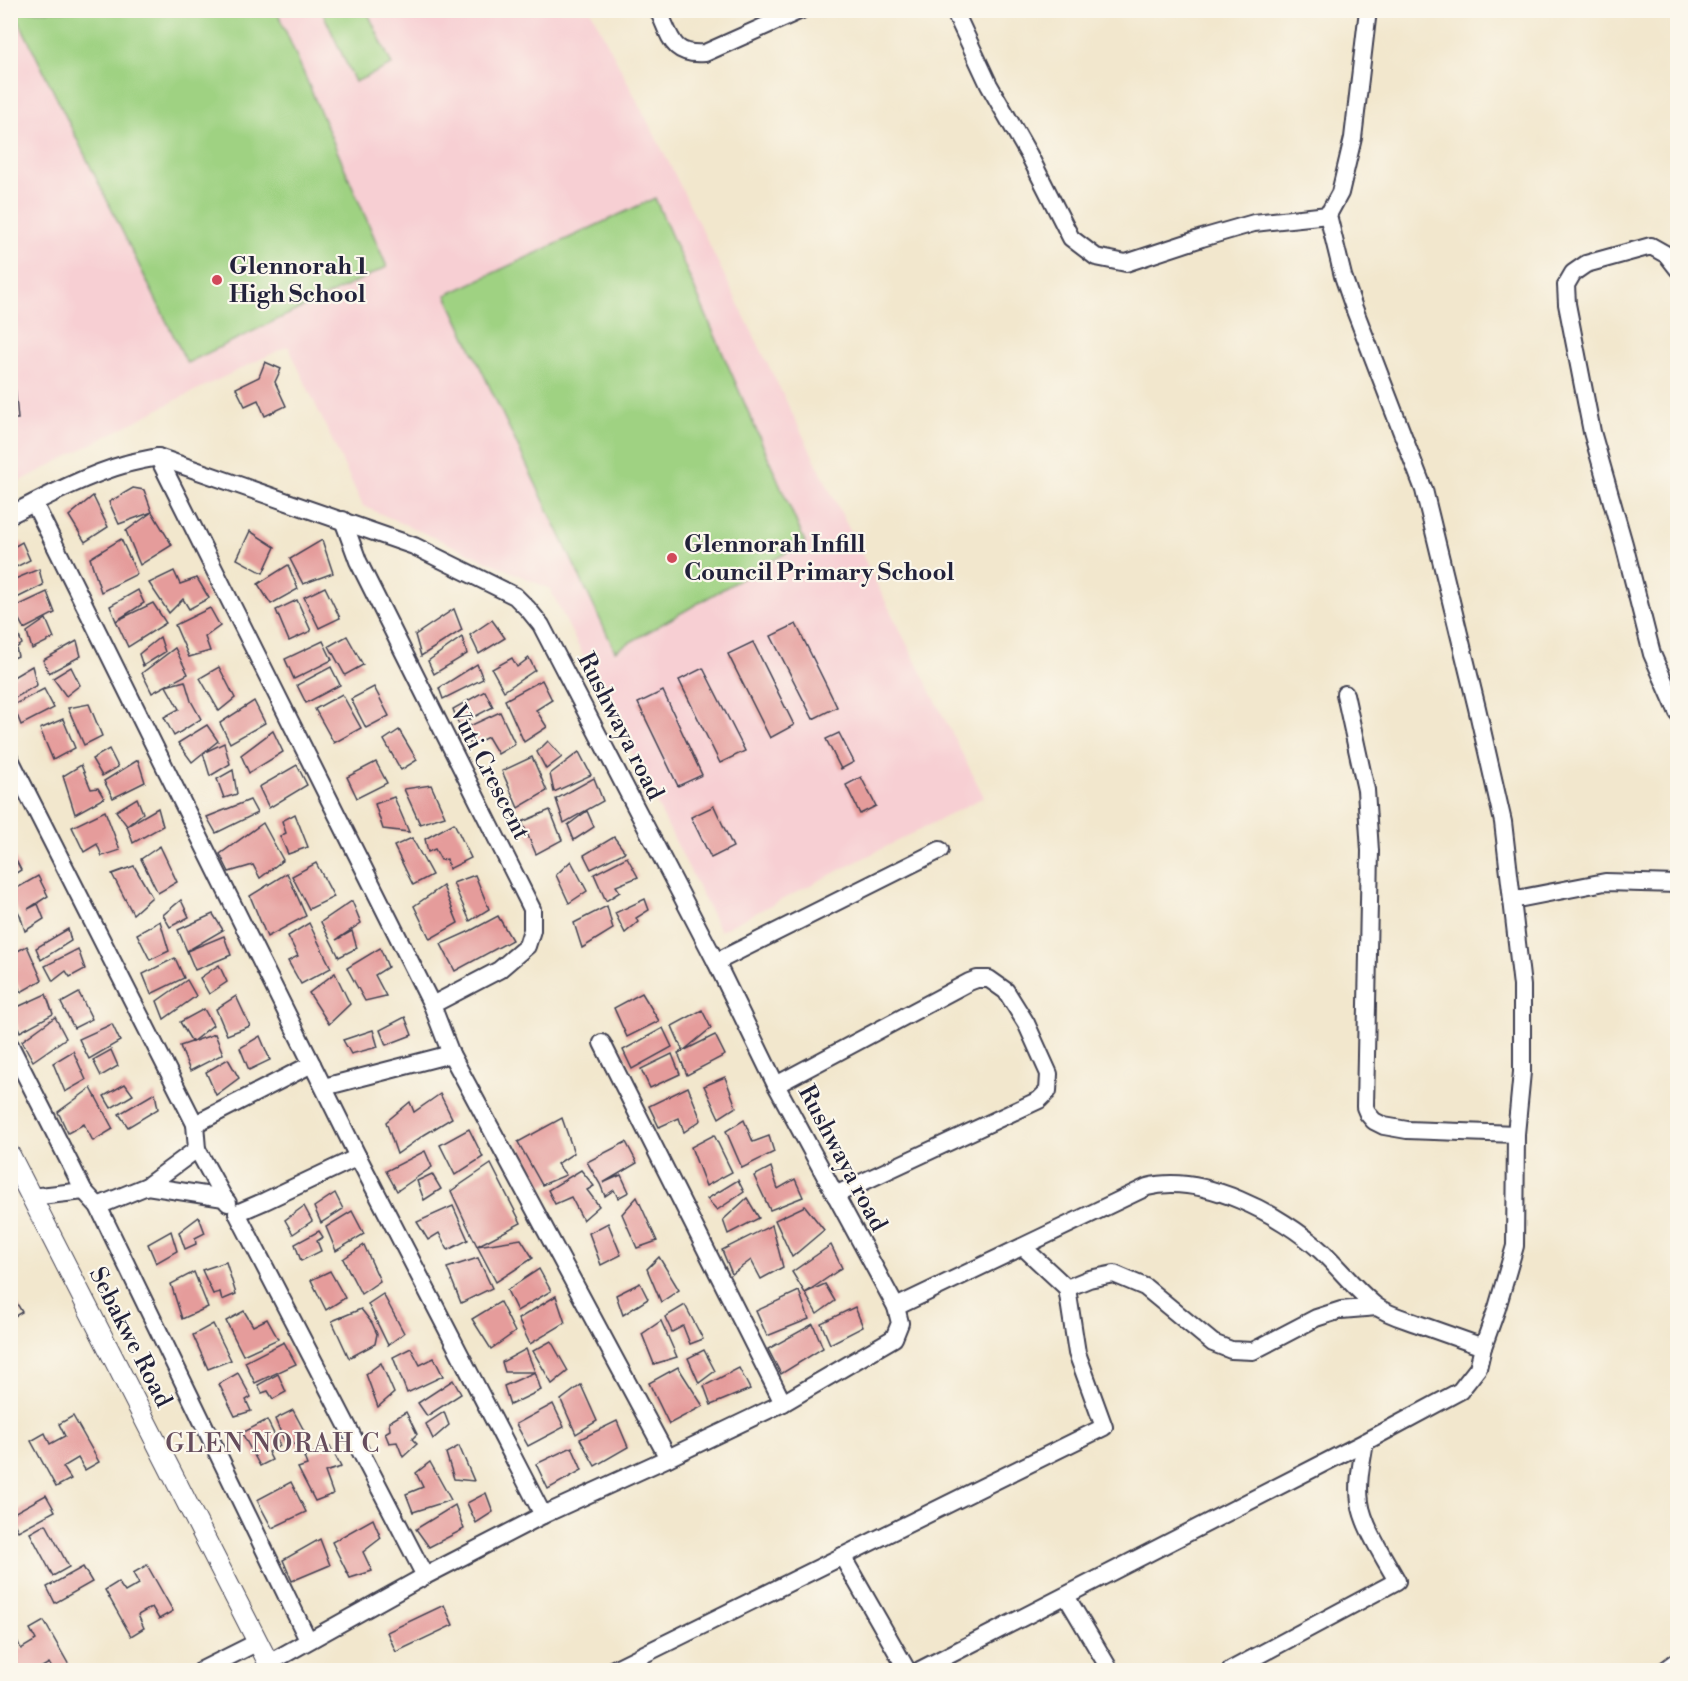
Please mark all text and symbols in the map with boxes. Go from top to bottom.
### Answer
place label: Glennorah 1 High School [229,252,368,310]
marker: Glennorah 1 High School [210,273,224,287]
place label: Glennorah Infill Council Primary School [684,530,955,588]
marker: Glennorah Infill Council Primary School [665,551,679,565]
street label: Rushwaya road [570,648,670,806]
street label: Vuti Crescent [442,699,536,845]
street label: Rushwaya road [791,1080,893,1237]
street label: Sebakwe Road [82,1262,178,1413]
district label: GLEN NORAH C [165,1428,381,1460]

